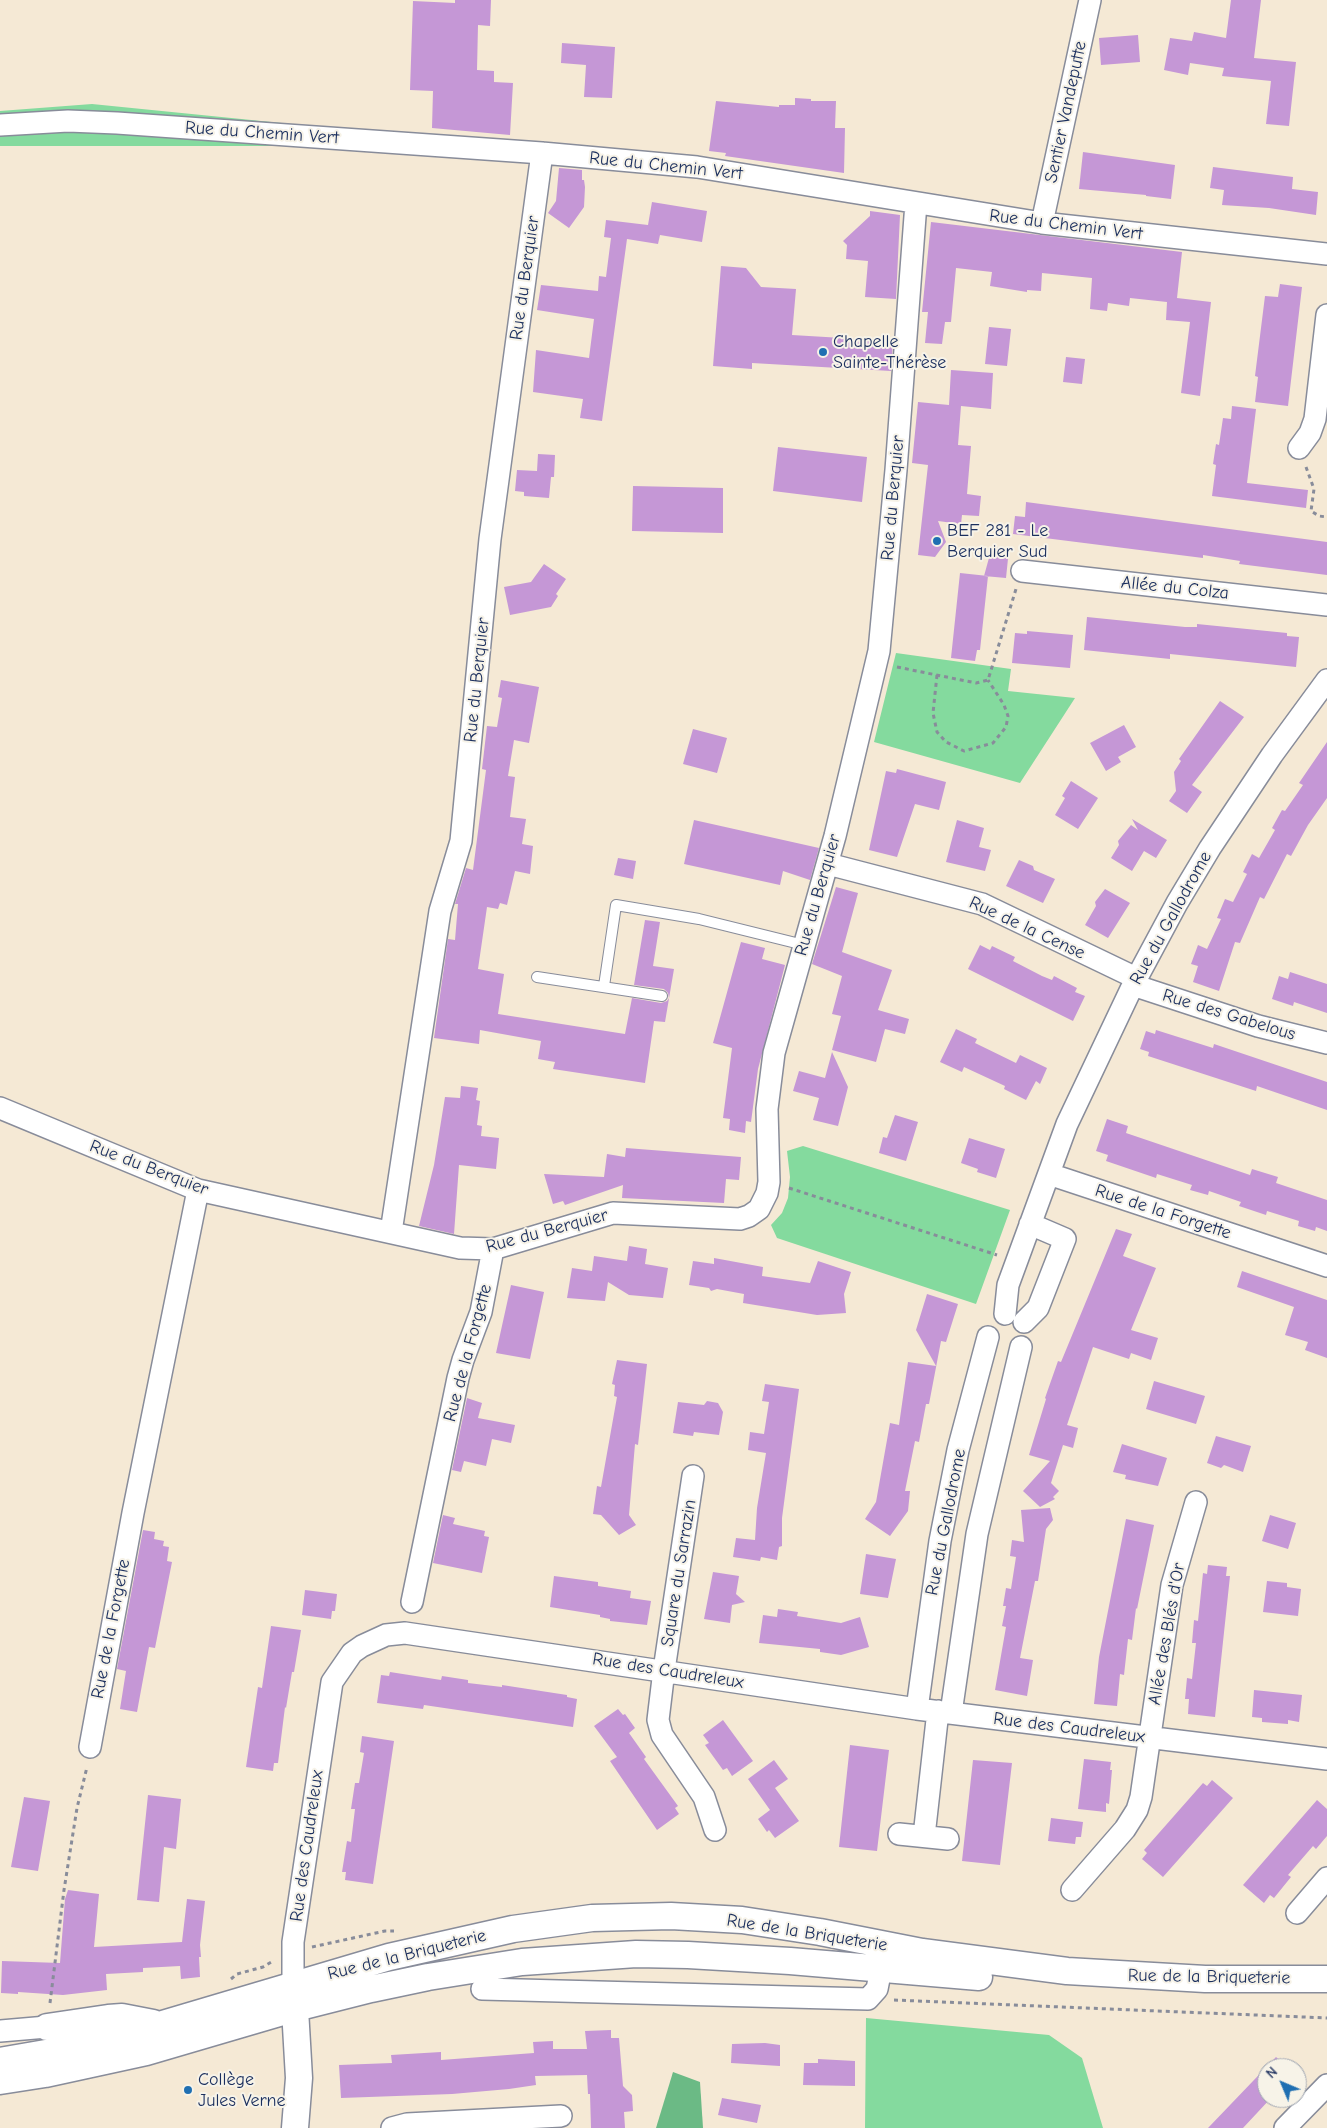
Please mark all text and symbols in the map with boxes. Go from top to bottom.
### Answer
street label: Sentier Vandeputte [1040,39,1092,185]
street label: Rue du Chemin Vert [184,117,340,149]
street label: Rue du Chemin Vert [588,147,744,185]
street label: Rue du Chemin Vert [988,205,1144,245]
street label: Rue du Berquier [506,214,544,342]
place label: Chapelle Sainte-Thérèse [833,331,946,374]
marker: Chapelle Sainte-Thérèse [817,346,829,358]
street label: Rue du Berquier [877,435,909,561]
place label: BEF 281 - Le Berquier Sud [947,520,1048,562]
marker: BEF 281 - Le Berquier Sud [931,535,943,547]
street label: Allée du Colza [1120,572,1230,604]
street label: Rue du Berquier [460,616,494,744]
street label: Rue du Berquier [790,832,846,958]
street label: Rue du Gallodrome [1125,848,1217,988]
street label: Rue de la Cense [966,892,1088,964]
street label: Rue des Gabelous [1160,985,1298,1045]
street label: Rue du Berquier [87,1135,211,1201]
street label: Rue de la Forgette [1092,1180,1234,1244]
street label: Rue du Berquier [484,1204,610,1258]
street label: Rue de la Forgette [439,1282,497,1424]
street label: Rue du Gallodrome [921,1447,971,1597]
street label: Square du Sarrazin [657,1498,701,1648]
street label: Rue de la Forgette [87,1557,135,1701]
street label: Allée des Blés d'Or [1144,1561,1190,1707]
street label: Rue des Caudreleux [591,1648,745,1694]
street label: Rue des Caudreleux [992,1708,1146,1748]
street label: Rue des Caudreleux [286,1769,328,1923]
street label: Rue de la Briqueterie [725,1910,889,1956]
street label: Rue de la Briqueterie [326,1925,488,1985]
street label: Rue de la Briqueterie [1128,1965,1290,1989]
north arrow [1257,2058,1307,2108]
text: N [1262,2064,1281,2082]
place label: Collège Jules Verne [198,2069,286,2112]
marker: Collège Jules Verne [182,2084,194,2096]

